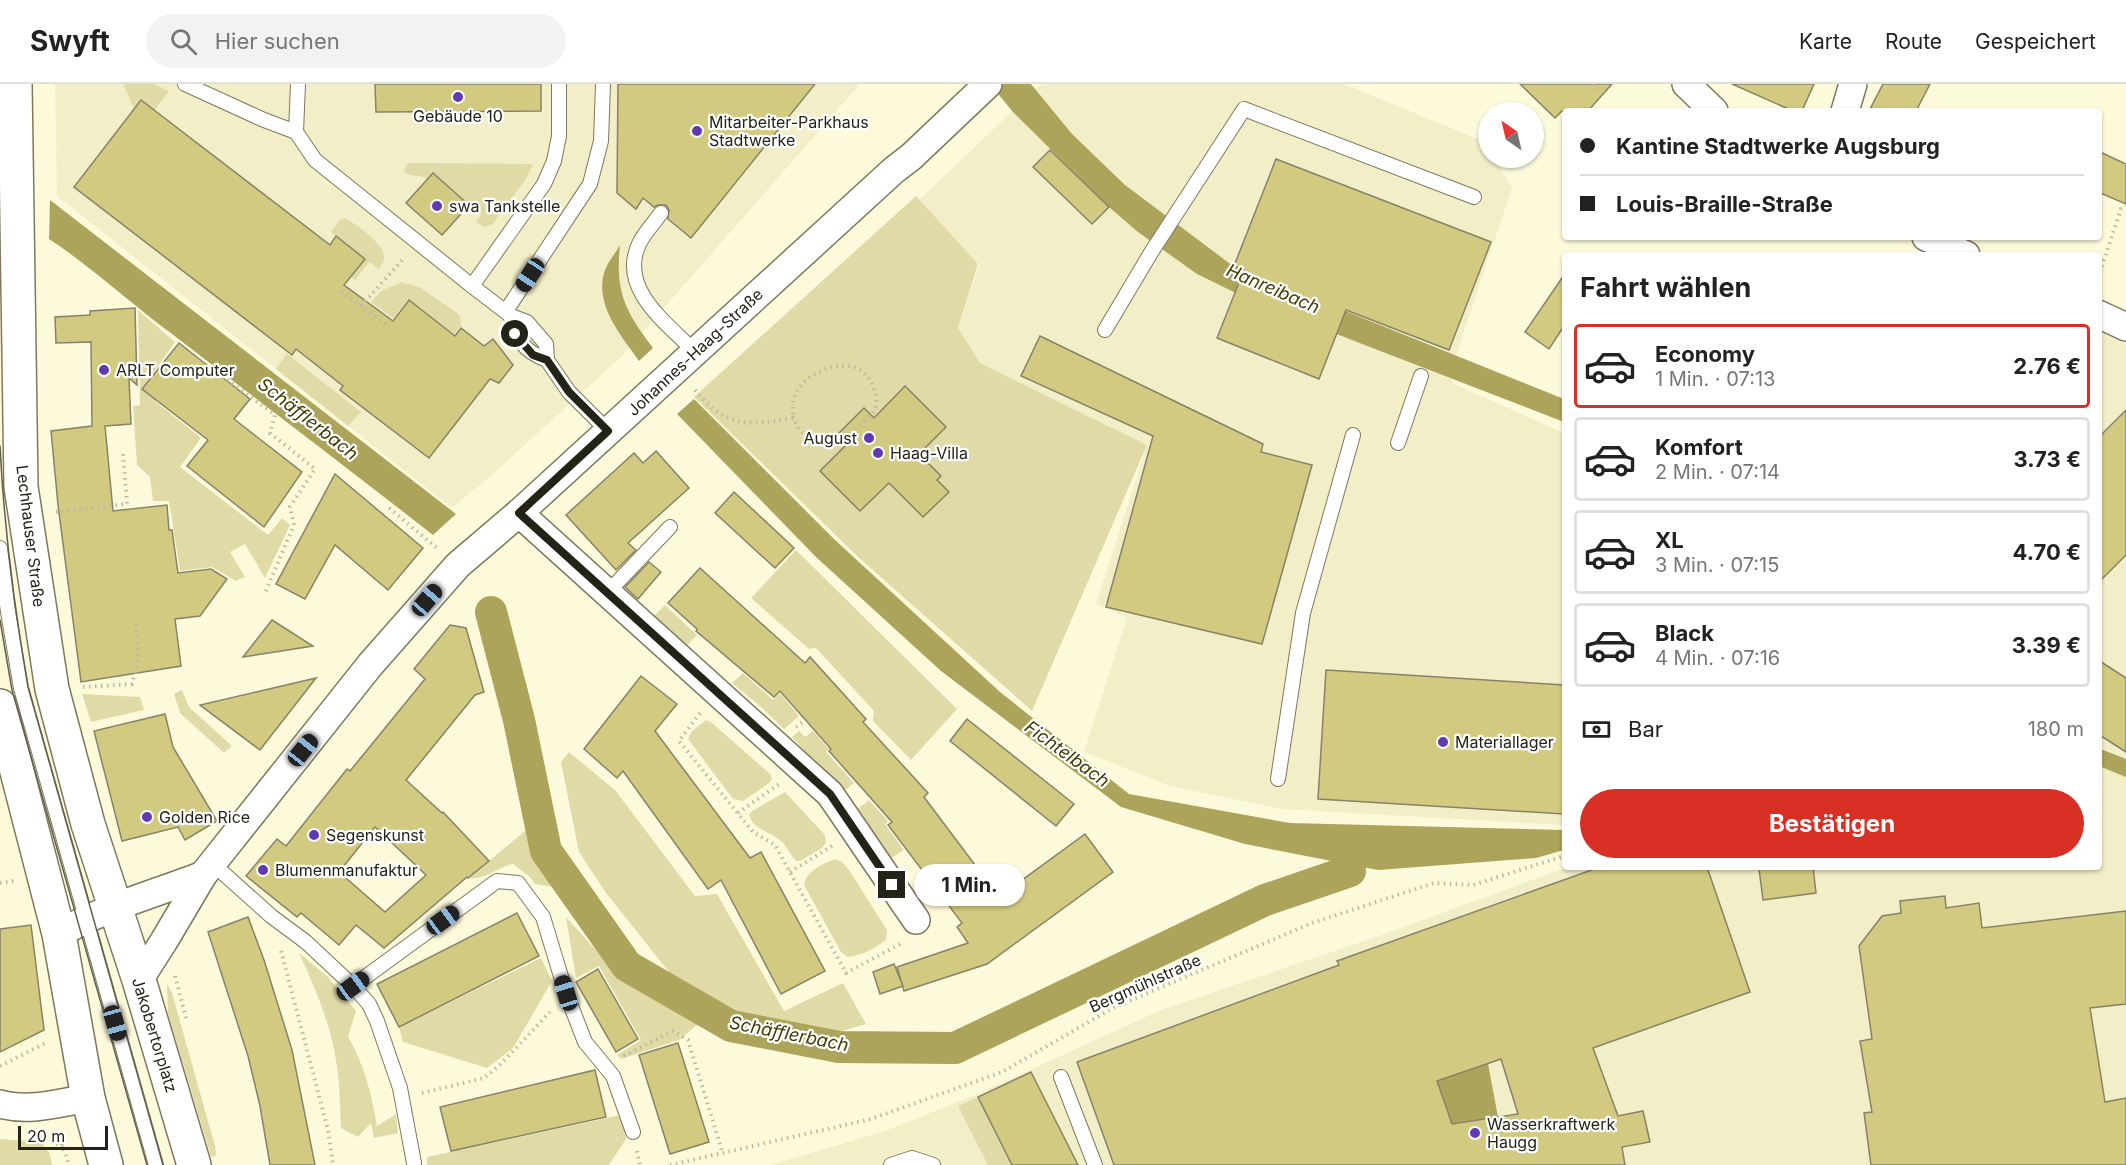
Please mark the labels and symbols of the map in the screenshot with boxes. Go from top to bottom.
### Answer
marker: Gebäude 10 [451,90,465,104]
north arrow [1478,102,1544,168]
place label: Gebäude 10 [413,106,503,126]
place label: Mitarbeiter-Parkhaus Stadtwerke [709,112,869,150]
marker: Mitarbeiter-Parkhaus Stadtwerke [690,124,704,138]
place label: swa Tankstelle [449,196,560,216]
marker: swa Tankstelle [430,199,444,213]
car [513,255,547,295]
water label: Hanreibach [1223,259,1323,318]
street label: Johannes-Haag-Straße [623,284,767,420]
route start [501,320,528,347]
place label: ARLT Computer [116,360,235,380]
marker: ARLT Computer [97,363,111,377]
water label: Schäfflerbach [254,373,362,464]
place label: August [804,428,857,448]
marker: August [862,431,876,445]
place label: Haag-Villa [890,443,968,463]
marker: Haag-Villa [871,446,885,460]
street label: Lechhauser Straße [12,464,50,608]
car [408,581,446,619]
water label: Fichtelbach [1021,716,1114,791]
car [285,730,321,770]
place label: Materiallager [1455,732,1554,752]
marker: Materiallager [1436,735,1450,749]
place label: Golden Rice [159,807,250,827]
marker: Golden Rice [140,810,154,824]
place label: Segenskunst [326,825,424,845]
marker: Segenskunst [307,828,321,842]
place label: Blumenmanufaktur [275,860,418,880]
marker: Blumenmanufaktur [256,863,270,877]
callout: 1 Min. [913,864,1024,906]
route end [878,871,905,898]
car [423,902,463,938]
street label: Bergmühlstraße [1086,949,1204,1017]
car [333,968,373,1004]
car [552,973,580,1013]
street label: Jakobertorplatz [128,975,182,1095]
car [101,1003,129,1043]
water label: Schäfflerbach [728,1012,851,1055]
place label: Wasserkraftwerk Haugg [1487,1114,1615,1152]
scale bar [18,1123,108,1150]
marker: Wasserkraftwerk Haugg [1468,1126,1482,1140]

